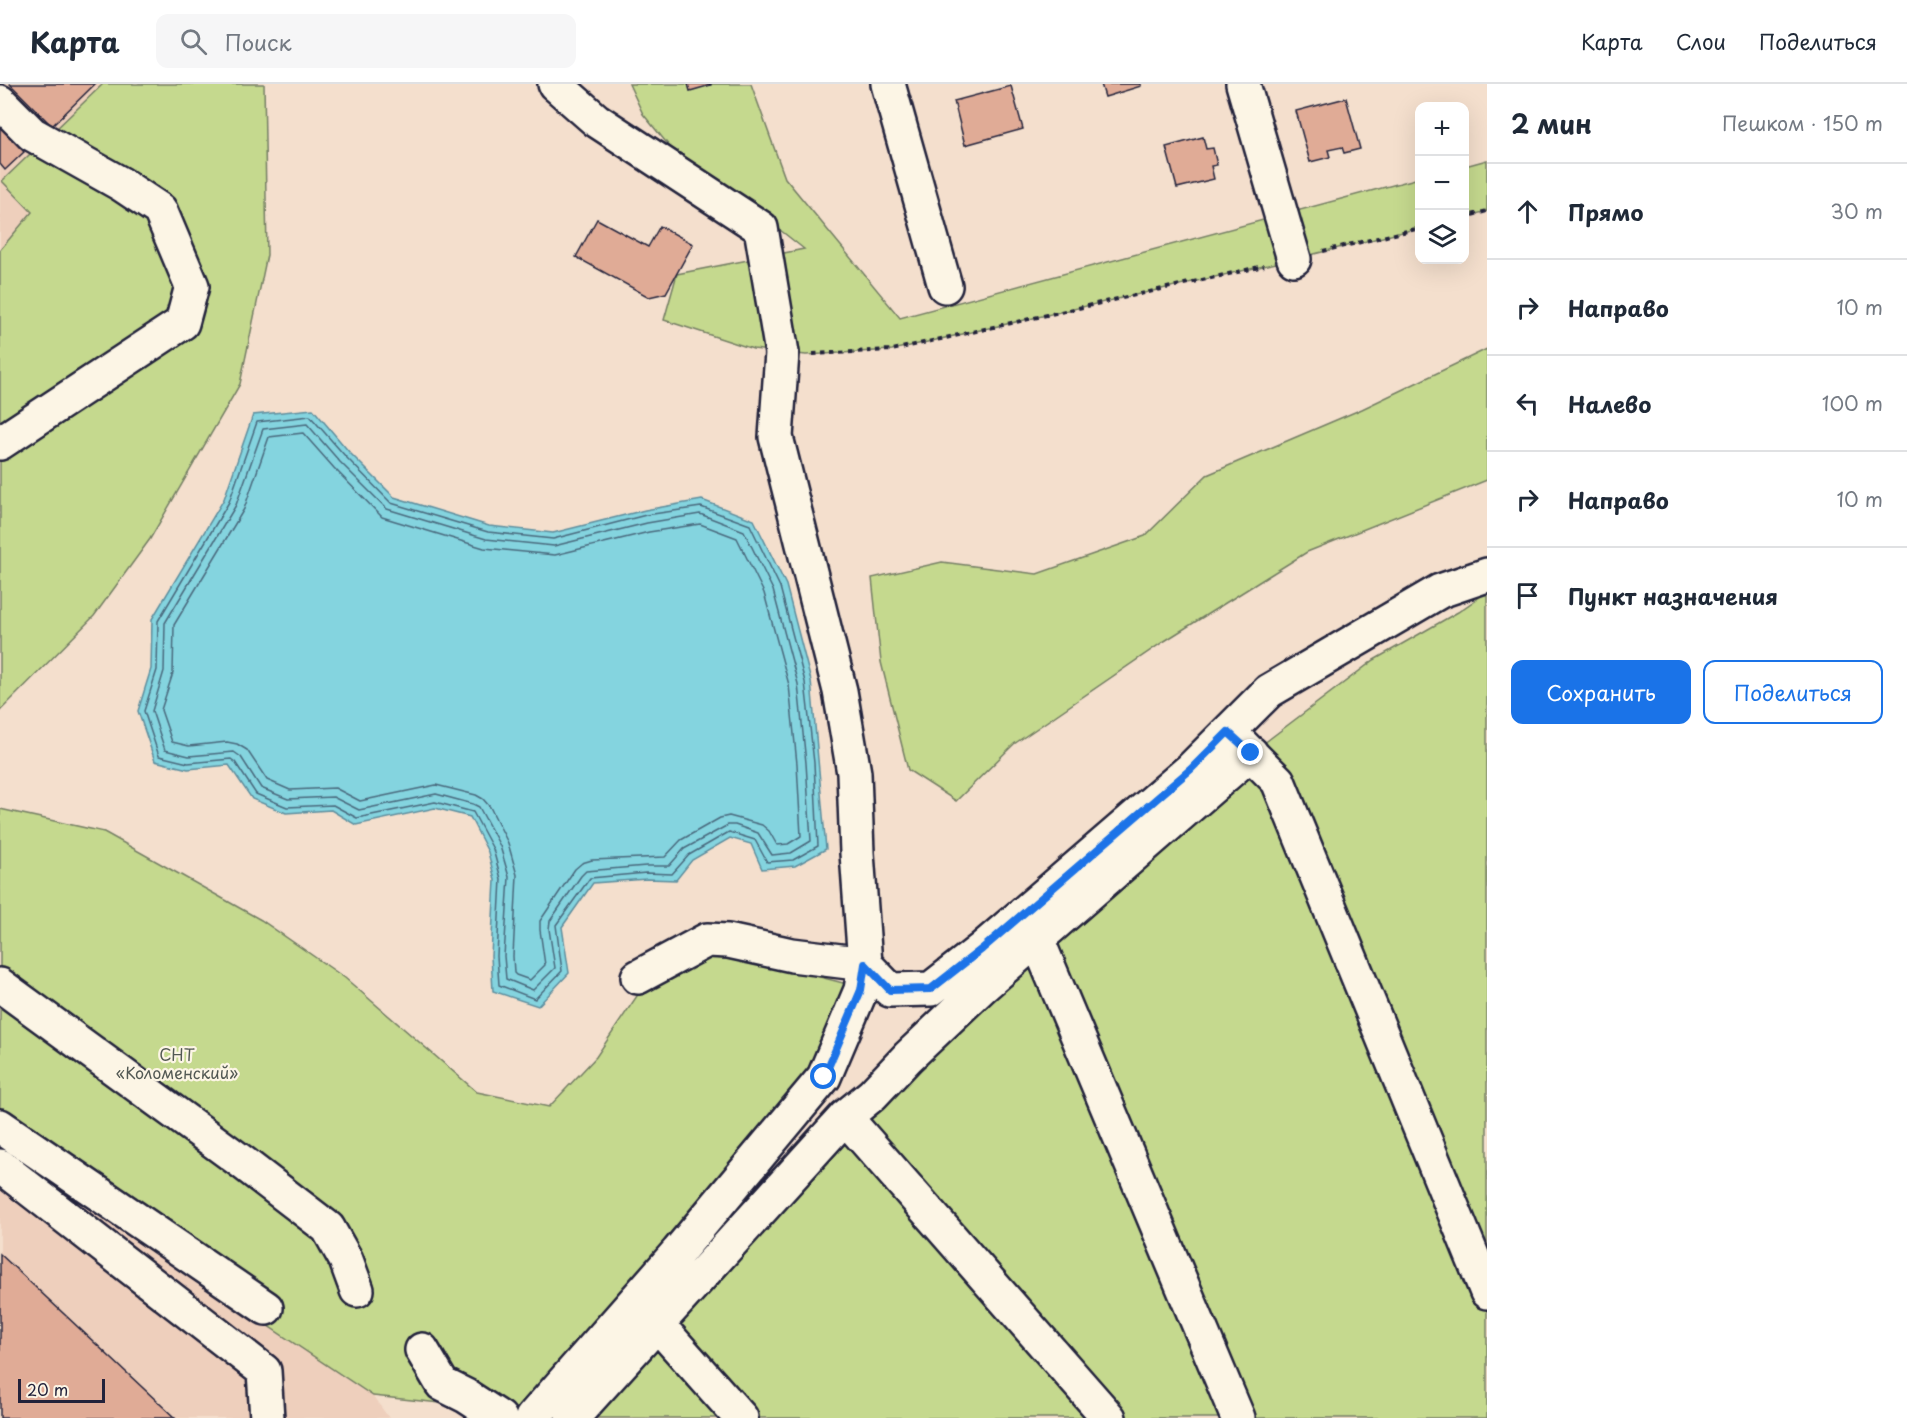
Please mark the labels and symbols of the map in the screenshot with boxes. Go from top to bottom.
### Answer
route end [1237,739,1263,765]
park label: СНТ «Коломенский» [116,1042,238,1084]
route start [810,1063,836,1089]
scale bar [18,1376,105,1404]

